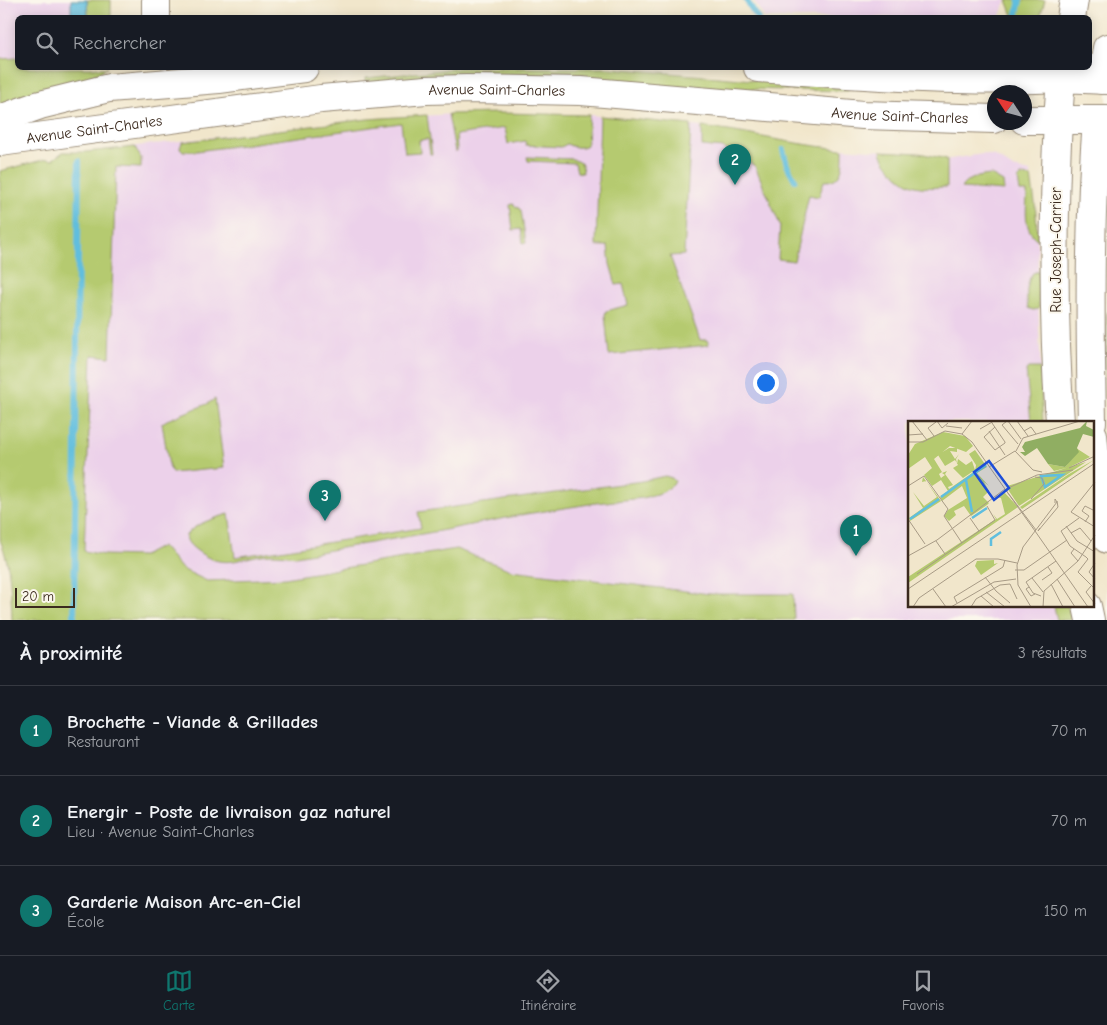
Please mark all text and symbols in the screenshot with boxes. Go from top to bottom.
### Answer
search box [15,15,1092,70]
icon: search [33,29,61,57]
text: Rechercher [73,32,166,54]
street label: Avenue Saint-Charles [428,80,565,100]
north arrow [987,85,1032,130]
street label: Avenue Saint-Charles [831,103,968,127]
street label: Avenue Saint-Charles [25,111,163,147]
pin: 2 [719,144,751,185]
street label: Rue Joseph-Carrier [1047,187,1065,313]
your location [753,370,779,396]
inset map [908,421,1094,608]
pin: 3 [309,480,341,521]
pin: 1 [840,515,872,556]
scale bar [15,585,75,608]
text: 20 m [22,588,54,605]
text: À proximité [20,641,122,665]
text: 3 résultats [1018,644,1087,662]
text: Brochette - Viande & Grillades [67,711,318,733]
text: 1 [33,722,39,740]
text: 70 m [1051,722,1087,740]
text: Restaurant [67,733,139,751]
text: Energir - Poste de livraison gaz naturel [67,801,391,823]
text: 2 [32,812,40,830]
text: 70 m [1051,812,1087,830]
text: Lieu · Avenue Saint-Charles [67,823,254,841]
text: Garderie Maison Arc-en-Ciel [67,891,301,913]
text: 3 [32,902,40,920]
text: 150 m [1044,902,1087,920]
text: École [67,913,104,931]
tab: Carte [163,967,195,1014]
tab: Itinéraire [521,967,576,1014]
tab: Favoris [902,967,944,1014]

